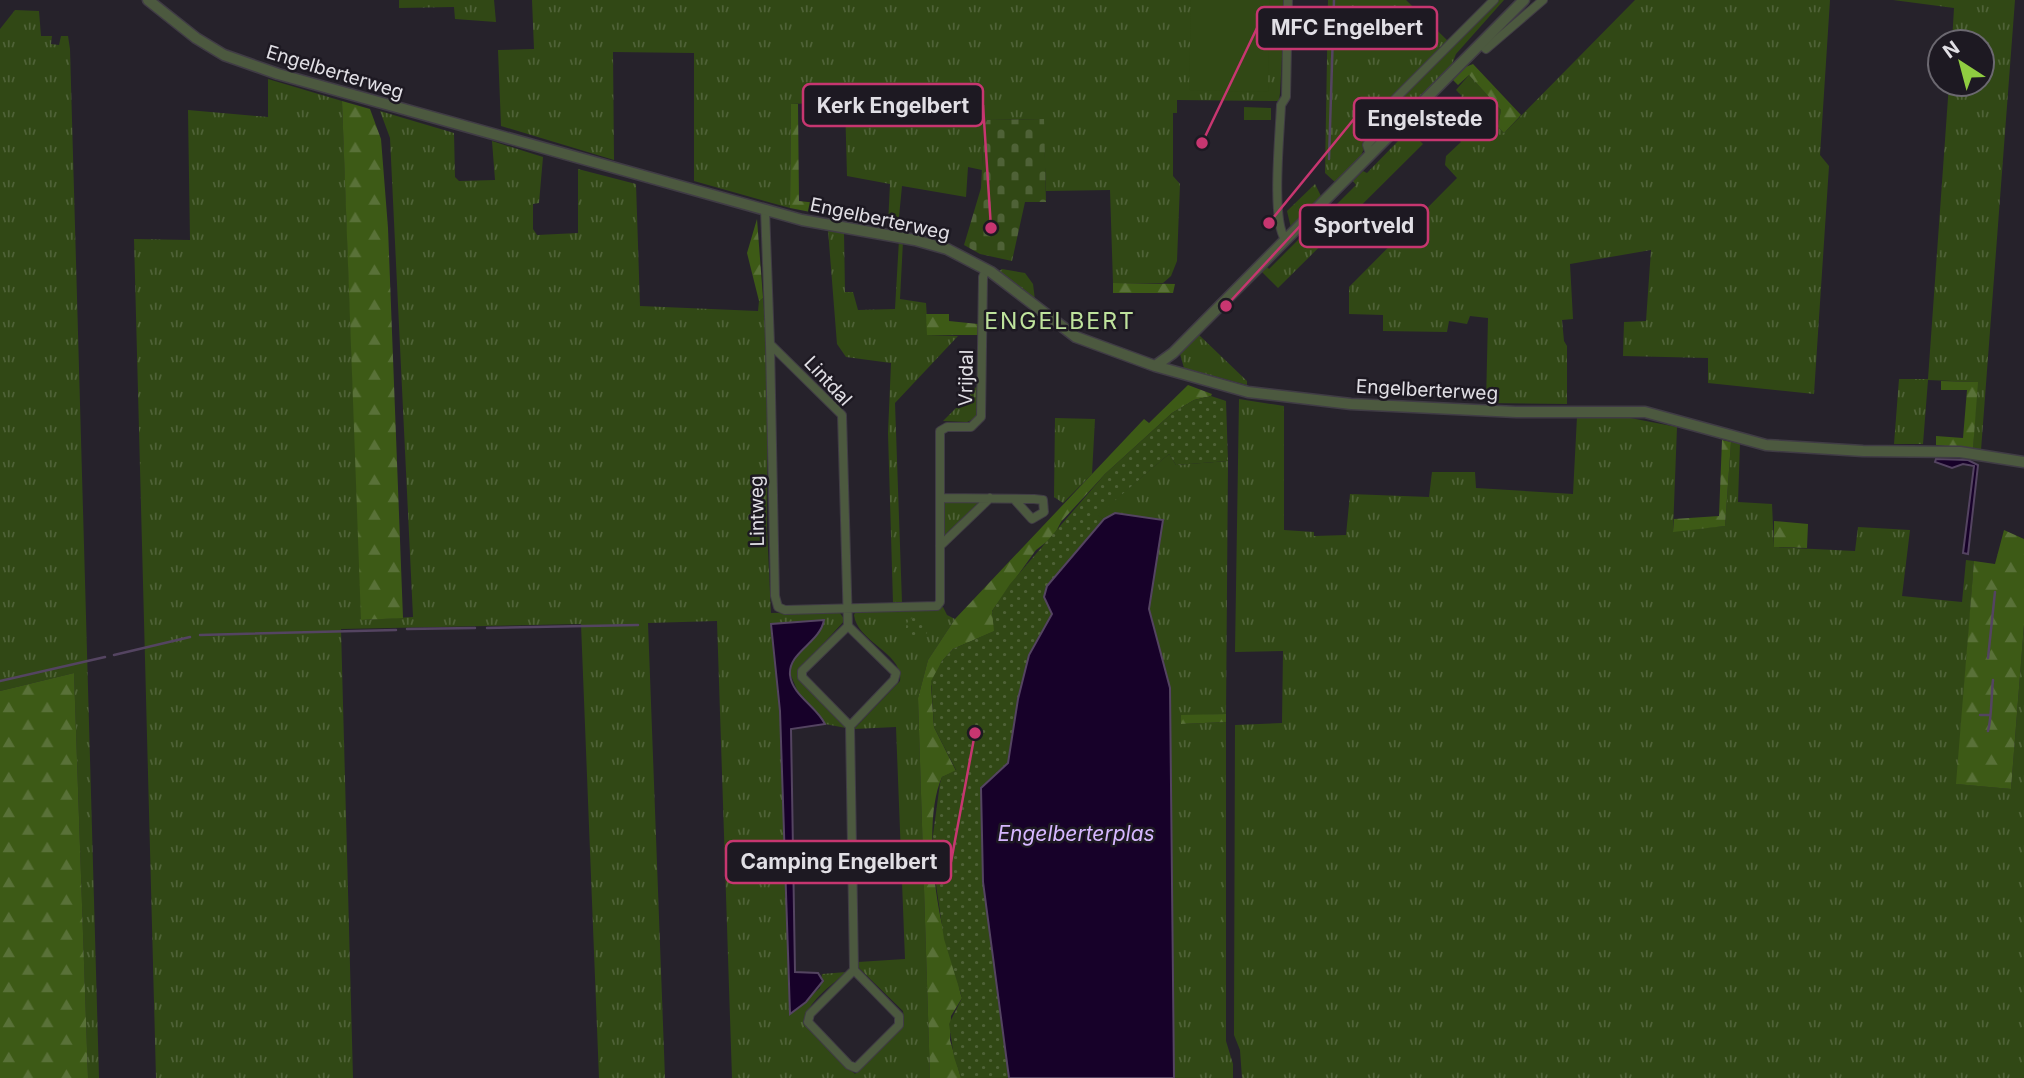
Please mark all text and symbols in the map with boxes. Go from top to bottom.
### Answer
callout: MFC Engelbert [1257,7,1437,49]
text: MFC Engelbert [1271,15,1423,40]
north arrow [1926,28,1996,98]
text: N [1939,36,1964,63]
street label: Engelberterweg [264,40,406,104]
callout: Kerk Engelbert [803,84,983,126]
text: Kerk Engelbert [817,93,970,118]
callout: Engelstede [1354,98,1497,140]
text: Engelstede [1368,106,1482,131]
street label: Engelberterweg [808,193,952,245]
callout: Sportveld [1300,205,1428,247]
text: Sportveld [1314,213,1414,238]
district label: ENGELBERT [984,307,1136,335]
street label: Vrijdal [954,349,978,407]
street label: Lintdal [799,351,857,411]
street label: Engelberterweg [1355,375,1499,405]
street label: Lintweg [745,475,769,547]
water label: Engelberterplas [997,821,1155,846]
callout: Camping Engelbert [726,841,951,883]
text: Camping Engelbert [741,849,938,874]

